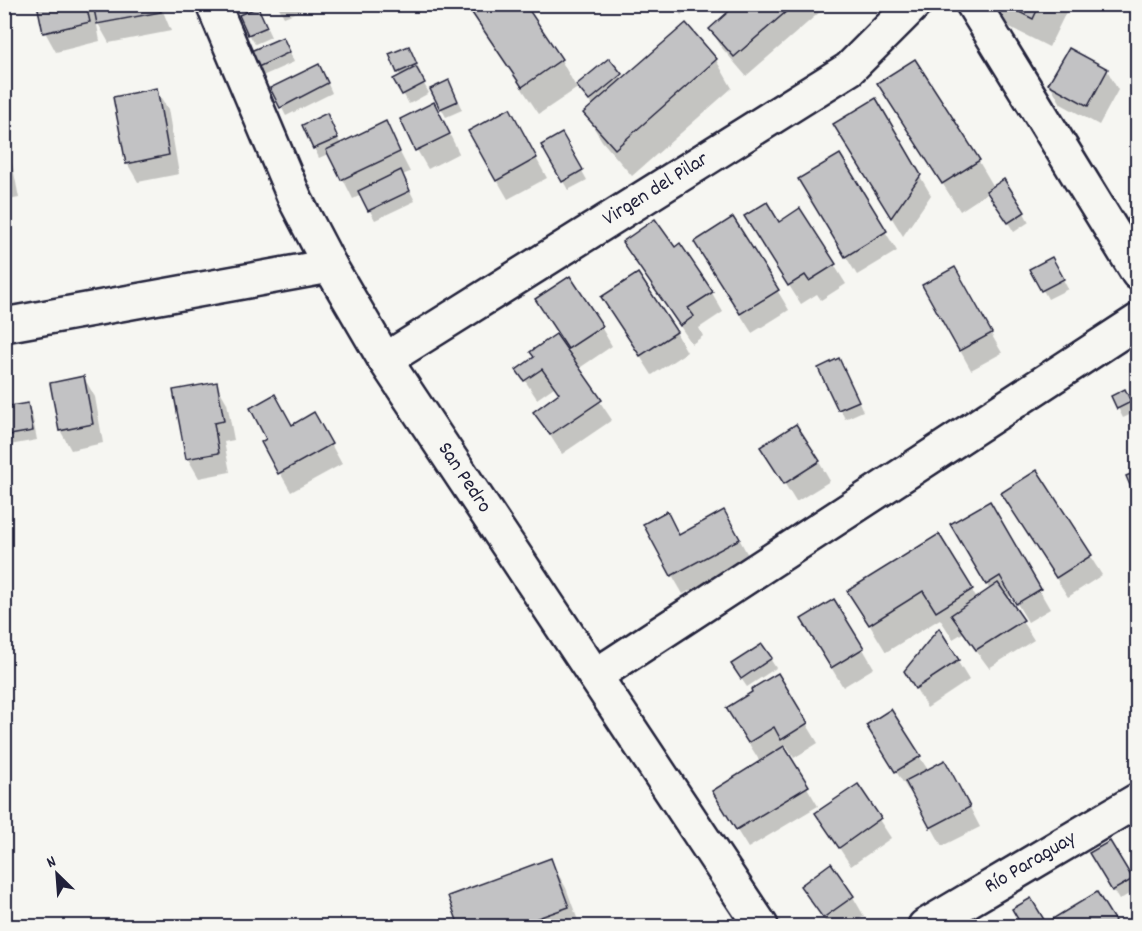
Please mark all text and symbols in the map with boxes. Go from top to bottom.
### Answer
street label: Virgen del Pilar [597,145,715,234]
street label: San Pedro [429,437,498,520]
street label: Río Paraguay [979,824,1083,902]
north arrow [27,844,87,904]
text: N [43,851,60,875]

